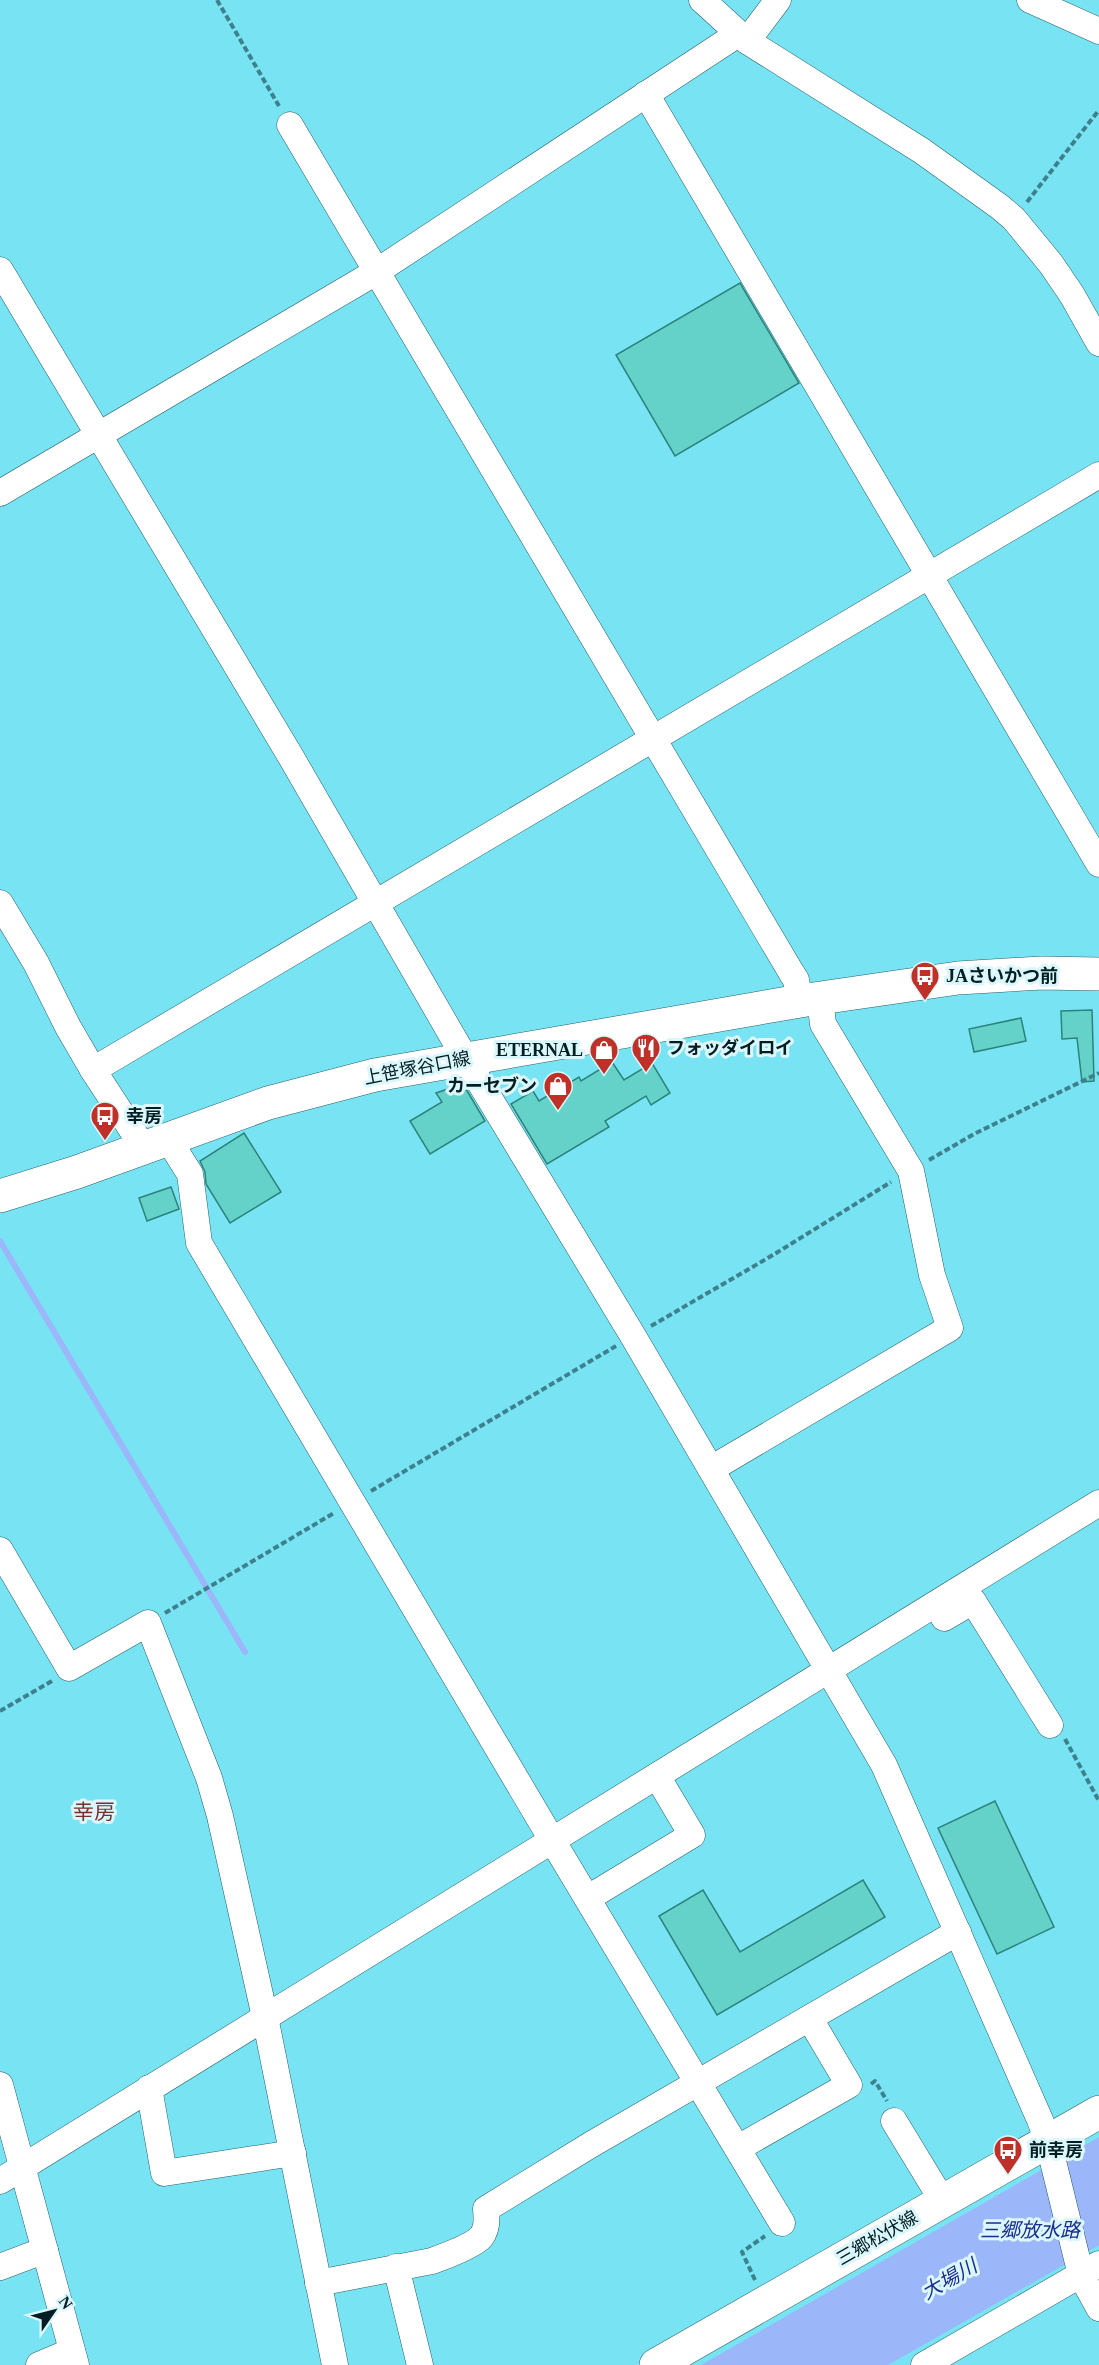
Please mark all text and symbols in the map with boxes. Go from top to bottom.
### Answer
bus stop icon: JAさいかつ前 [909,960,941,1002]
place label: JAさいかつ前 [946,966,1058,986]
restaurant icon: フォッダイロイ [630,1032,662,1074]
shop icon: ETERNAL [588,1034,620,1076]
place label: フォッダイロイ [667,1038,793,1058]
place label: ETERNAL [496,1040,583,1060]
street label: 上笹塚谷口線 [362,1048,472,1088]
shop icon: カーセブン [542,1070,574,1112]
place label: カーセブン [447,1076,537,1096]
bus stop icon: 幸房 [89,1100,121,1142]
place label: 幸房 [126,1106,162,1126]
district label: 幸房 [73,1800,115,1824]
bus stop icon: 前幸房 [992,2134,1024,2176]
place label: 前幸房 [1029,2140,1083,2160]
street label: 三郷松伏線 [833,2207,921,2269]
water label: 三郷放水路 [980,2219,1082,2241]
water label: 大場川 [918,2253,982,2304]
north arrow [24,2281,84,2341]
text: N [56,2293,76,2313]

